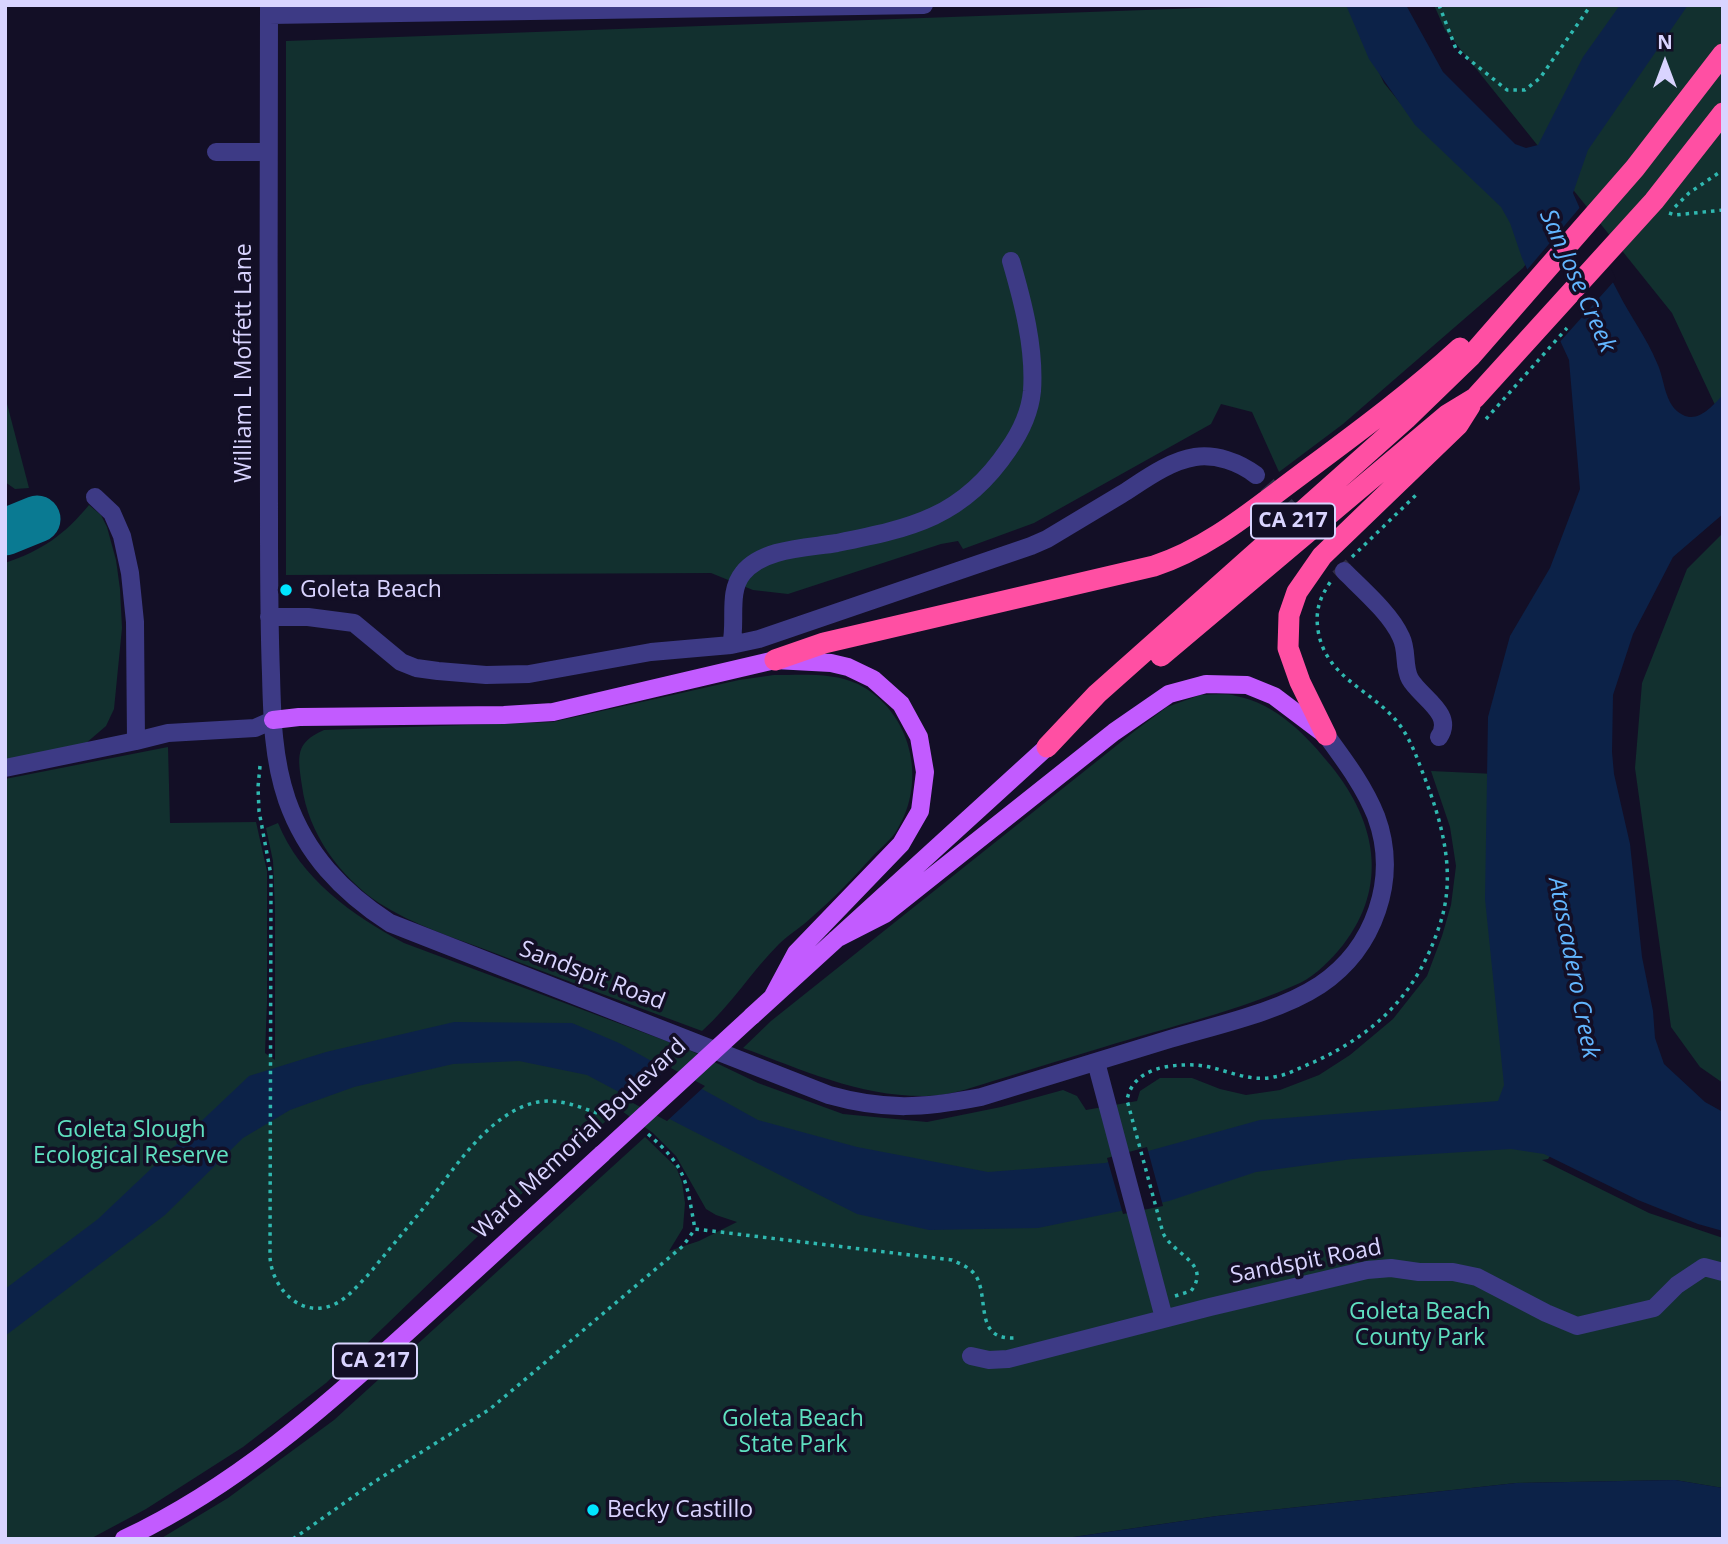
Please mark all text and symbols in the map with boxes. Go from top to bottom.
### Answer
north arrow [1630,28,1700,98]
text: N [1657,29,1673,55]
water label: San Jose Creek [1533,205,1621,357]
street label: William L Moffett Lane [230,243,258,483]
road number: CA 217 [1251,504,1335,538]
place label: Goleta Beach [300,576,442,604]
marker: Goleta Beach [278,582,294,598]
water label: Atascadero Creek [1541,875,1605,1061]
street label: Sandspit Road [515,936,669,1016]
street label: Ward Memorial Boulevard [468,1033,692,1245]
park label: Goleta Slough Ecological Reserve [33,1116,229,1170]
street label: Sandspit Road [1228,1234,1384,1290]
park label: Goleta Beach County Park [1349,1298,1491,1352]
road number: CA 217 [333,1344,417,1378]
park label: Goleta Beach State Park [722,1405,864,1459]
place label: Becky Castillo [607,1496,753,1524]
marker: Becky Castillo [585,1502,601,1518]

